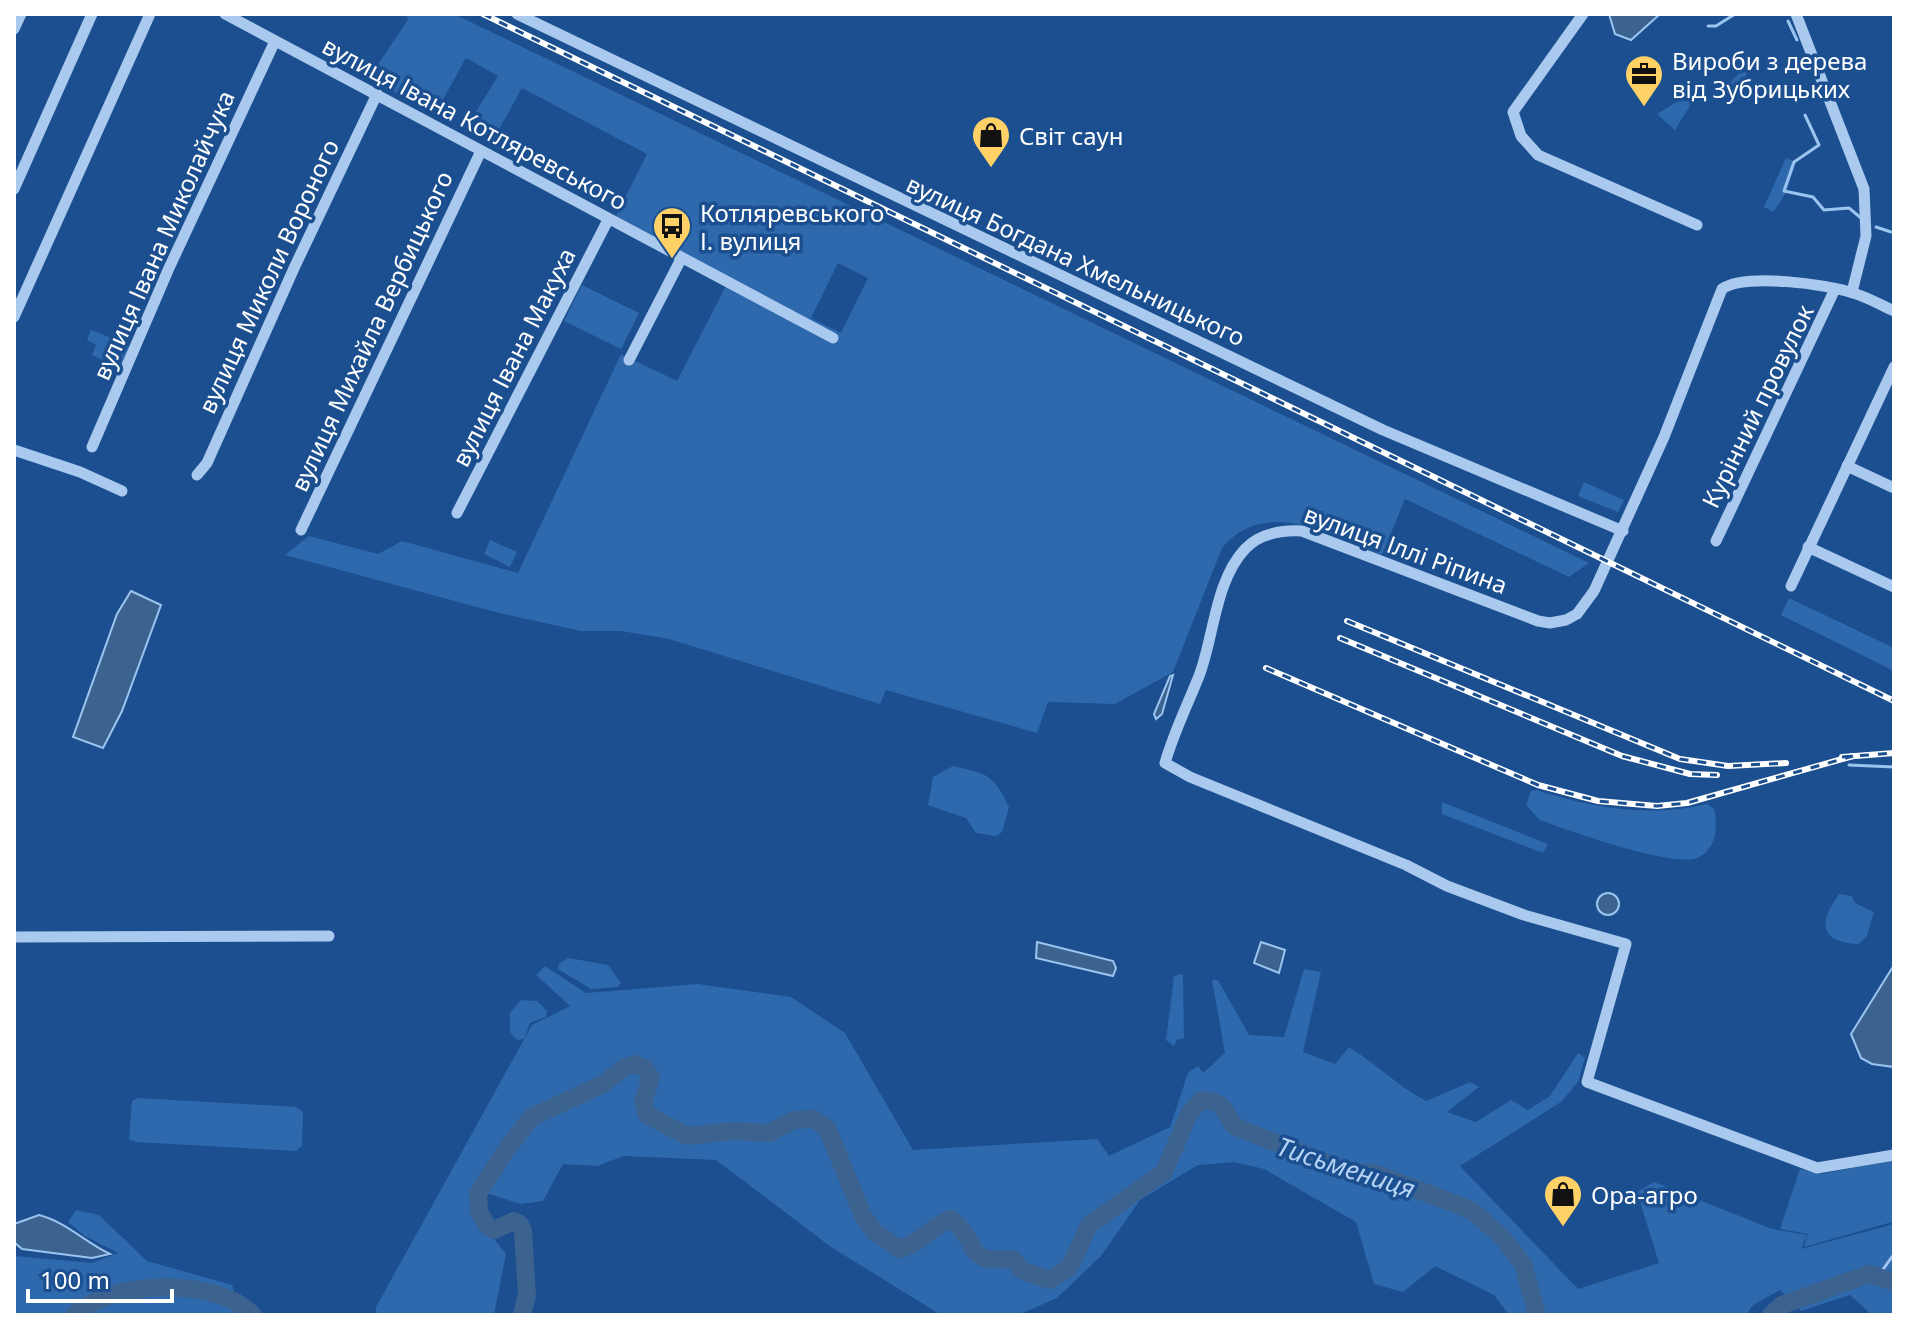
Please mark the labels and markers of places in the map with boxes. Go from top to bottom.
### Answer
place label: Вироби з дерева від Зубрицьких [1672,44,1867,105]
office icon: Вироби з дерева від Зубрицьких [1623,53,1665,108]
shop icon: Світ саун [970,114,1012,169]
place label: Світ саун [1019,119,1123,152]
place label: Котляревського І. вулиця [700,196,884,257]
bus stop icon: Котляревського І. вулиця [651,205,693,260]
shop icon: Ора-агро [1542,1173,1584,1228]
place label: Ора-агро [1591,1178,1698,1211]

